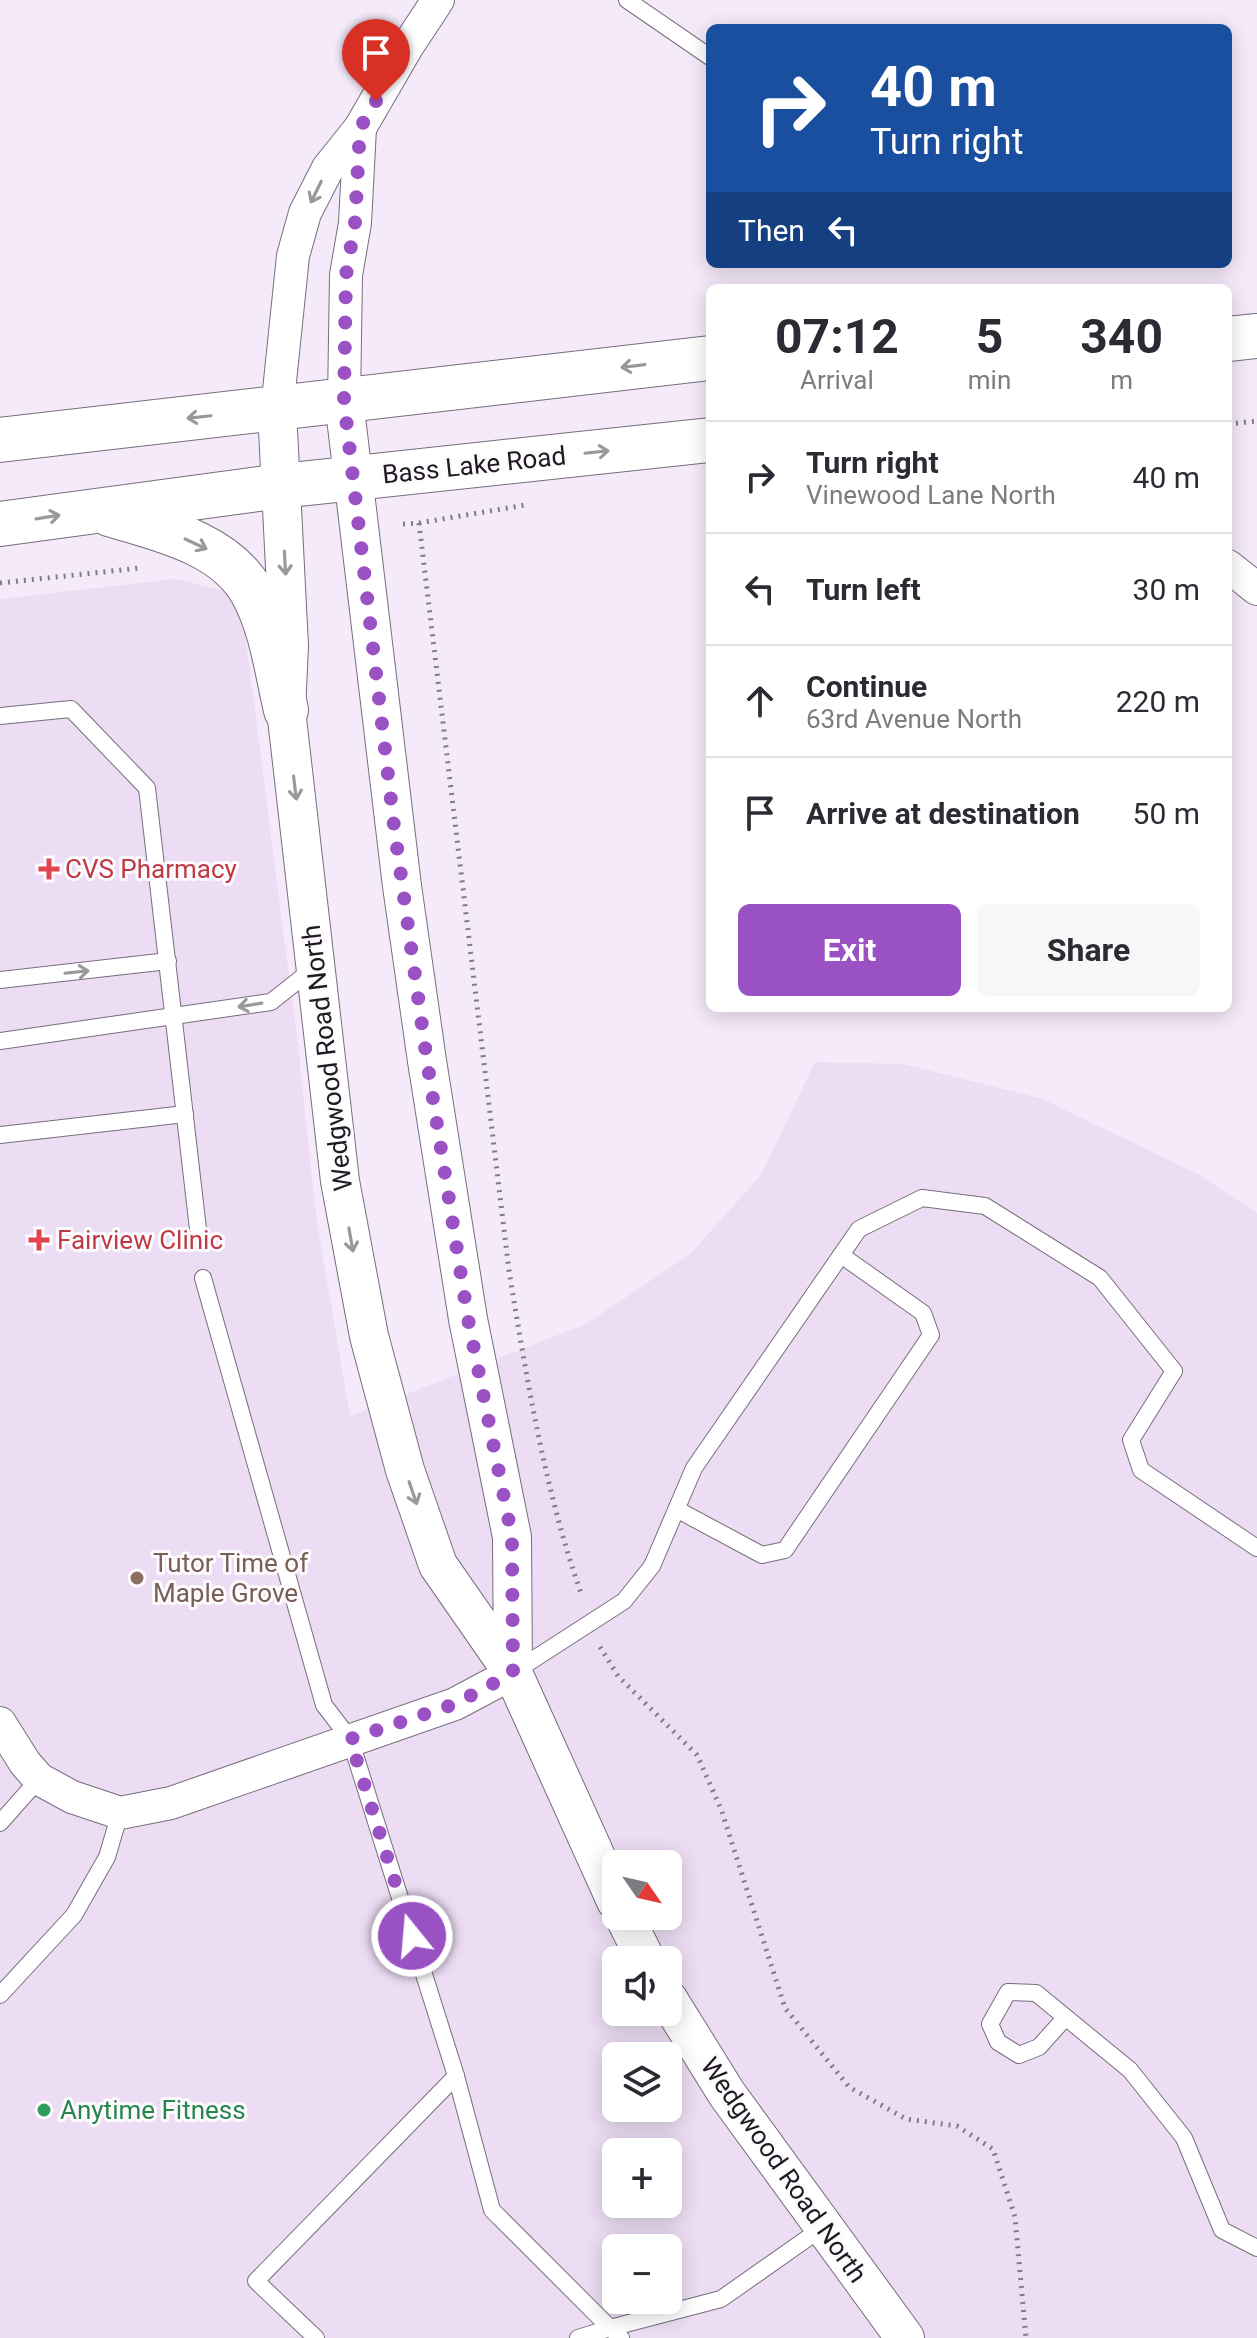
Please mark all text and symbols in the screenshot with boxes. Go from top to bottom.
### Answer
pin [342,19,410,101]
icon: arrive [354,31,398,75]
text: 40 m [870,54,997,120]
icon: right [738,56,842,160]
text: Turn right [870,121,1023,163]
one-way arrow [308,180,323,204]
icon: left [821,208,865,252]
text: Then [738,213,805,248]
text: 07:12 [775,308,899,365]
text: 5 [976,308,1003,365]
text: 340 [1080,308,1163,365]
one-way arrow [620,359,646,374]
text: Arrival [800,365,874,395]
text: min [968,365,1011,395]
text: m [1110,365,1133,395]
one-way arrow [186,410,213,425]
street label: Bass Lake Road [381,440,567,490]
one-way arrow [583,444,610,459]
text: Turn right [806,445,939,480]
icon: right [738,455,782,499]
text: 40 m [1133,460,1200,495]
text: Vinewood Lane North [806,480,1056,510]
one-way arrow [35,509,60,524]
one-way arrow [183,537,207,552]
one-way arrow [278,550,293,576]
icon: left [738,567,782,611]
text: Turn left [806,572,921,607]
text: 30 m [1133,572,1200,607]
text: Continue [806,669,927,704]
icon: ahead [738,679,782,723]
text: 220 m [1116,684,1200,719]
text: 63rd Avenue North [806,704,1022,734]
one-way arrow [288,774,303,801]
icon: arrive [738,791,782,835]
text: Arrive at destination [806,796,1080,831]
text: 50 m [1133,796,1200,831]
place label: CVS Pharmacy [65,854,237,884]
marker: CVS Pharmacy [40,860,58,878]
button: Exit [738,904,961,996]
button: Share [977,904,1200,996]
street label: Wedgwood Road North [296,923,358,1193]
one-way arrow [64,964,90,979]
one-way arrow [238,998,264,1013]
place label: Fairview Clinic [57,1225,223,1255]
one-way arrow [345,1227,360,1253]
marker: Fairview Clinic [28,1229,50,1251]
one-way arrow [406,1480,421,1505]
place label: Tutor Time of Maple Grove [153,1548,309,1608]
marker: Tutor Time of Maple Grove [128,1569,146,1587]
north arrow [602,1850,682,1930]
map controls [602,1850,682,2314]
position arrow [370,1894,454,1978]
button: sound [602,1946,682,2026]
button: layers [602,2042,682,2122]
street label: Wedgwood Road North [695,2052,873,2288]
place label: Anytime Fitness [60,2095,246,2125]
marker: Anytime Fitness [35,2101,53,2119]
button: + [602,2138,682,2218]
button: − [602,2234,682,2314]

